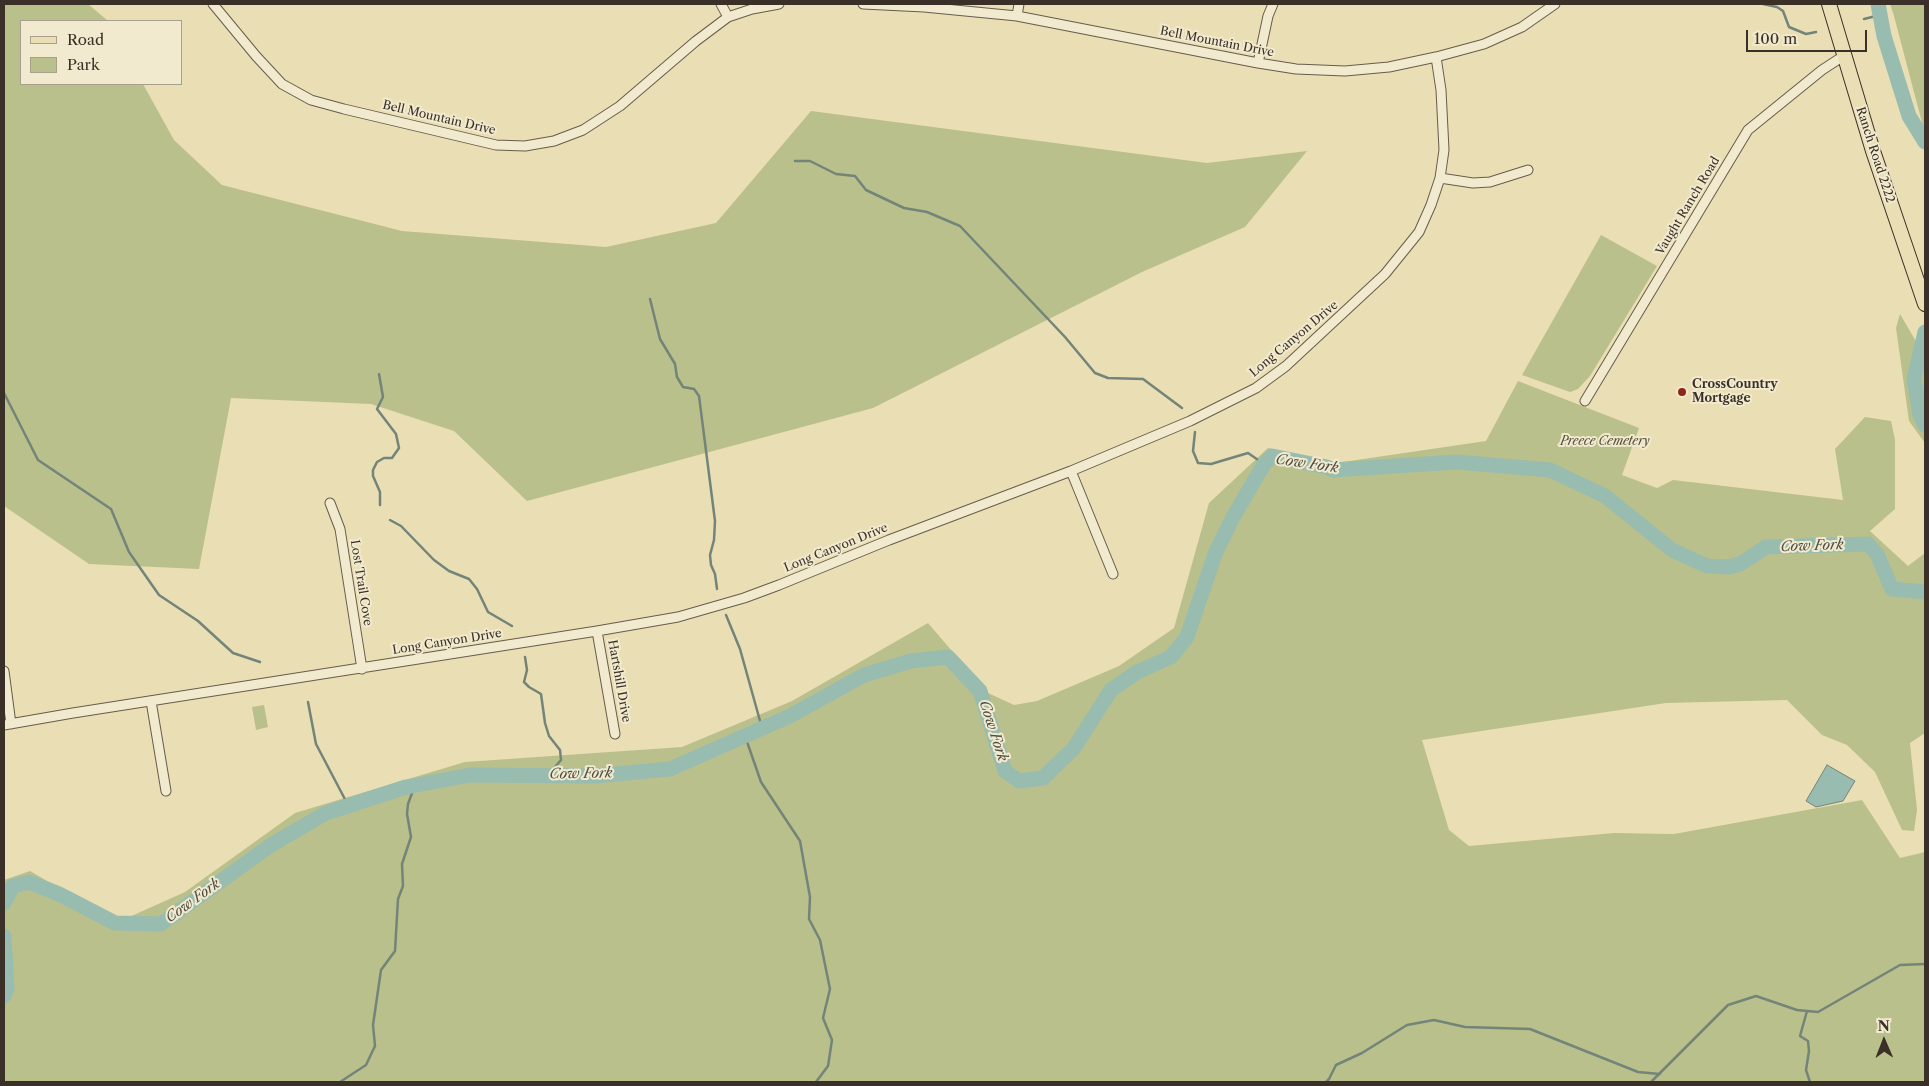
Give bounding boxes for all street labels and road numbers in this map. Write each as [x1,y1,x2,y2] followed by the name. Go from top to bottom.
[1159,24,1275,60] street label: Bell Mountain Drive
[381,98,497,138] street label: Bell Mountain Drive
[1853,105,1897,205] street label: Ranch Road 2222
[1653,154,1723,258] street label: Vaught Ranch Road
[1247,298,1341,380] street label: Long Canyon Drive
[782,521,890,575] street label: Long Canyon Drive
[347,539,375,627] street label: Lost Trail Cove
[391,626,503,658] street label: Long Canyon Drive
[605,639,633,723] street label: Hartshill Drive

